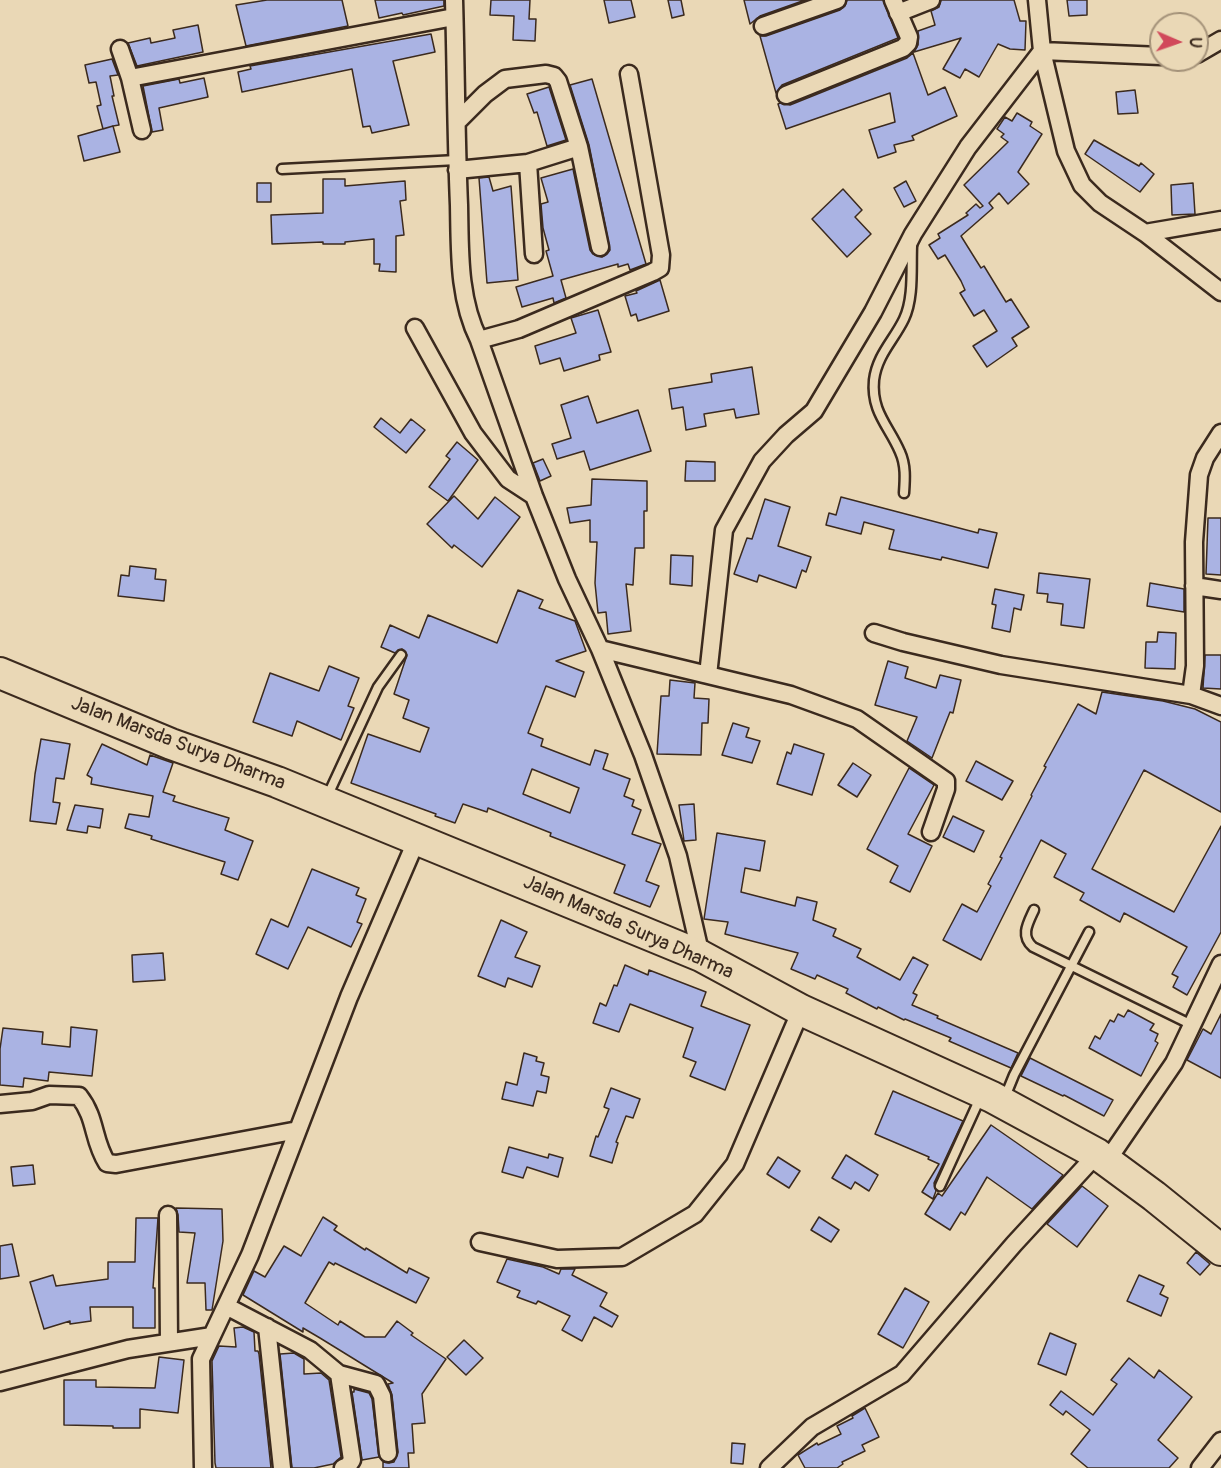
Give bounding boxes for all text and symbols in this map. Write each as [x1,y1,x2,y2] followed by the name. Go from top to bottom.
[1149,12,1209,72] north arrow
[1185,37,1205,48] text: U
[67,692,289,796] street label: Jalan Marsda Surya Dharma
[519,871,737,985] street label: Jalan Marsda Surya Dharma

